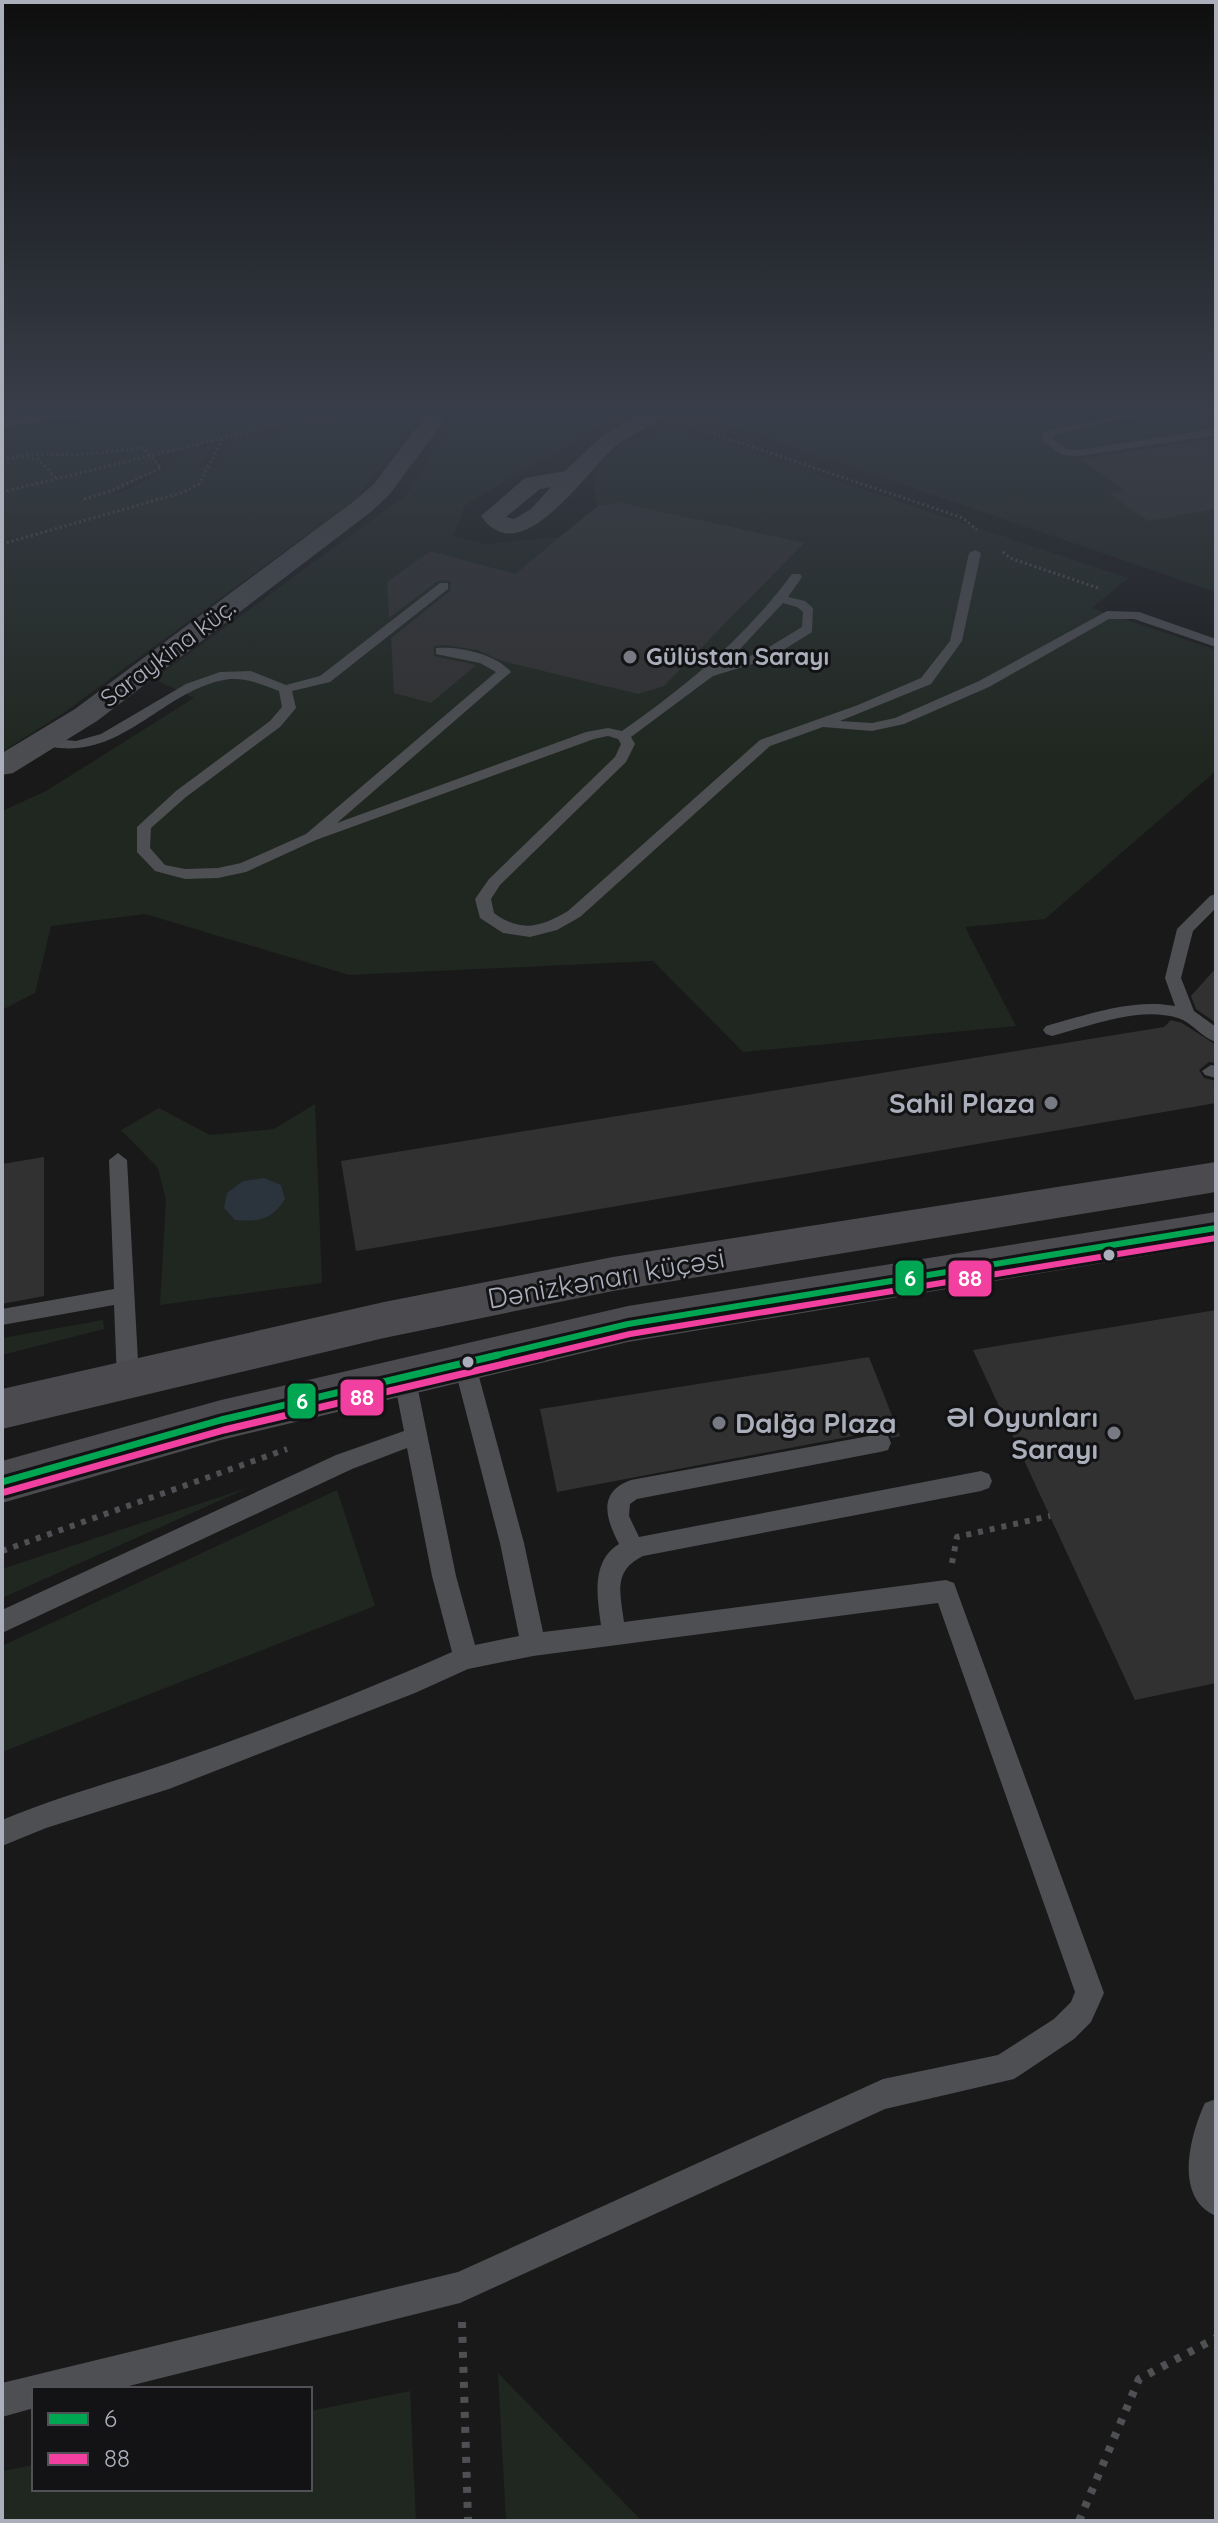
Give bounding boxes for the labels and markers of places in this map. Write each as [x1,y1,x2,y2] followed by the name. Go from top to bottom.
[646,641,829,671] place label: Gülüstan Sarayı
[621,648,639,666] marker: Gülüstan Sarayı
[889,1085,1035,1120] place label: Sahil Plaza
[1042,1094,1060,1112] marker: Sahil Plaza
[1101,1247,1117,1263] unlabelled marker
[460,1354,476,1370] unlabelled marker
[946,1399,1098,1466] place label: Əl Oyunları Sarayı
[735,1405,897,1440] place label: Dalğa Plaza
[710,1414,728,1432] marker: Dalğa Plaza
[1105,1424,1123,1442] marker: Əl Oyunları Sarayı

